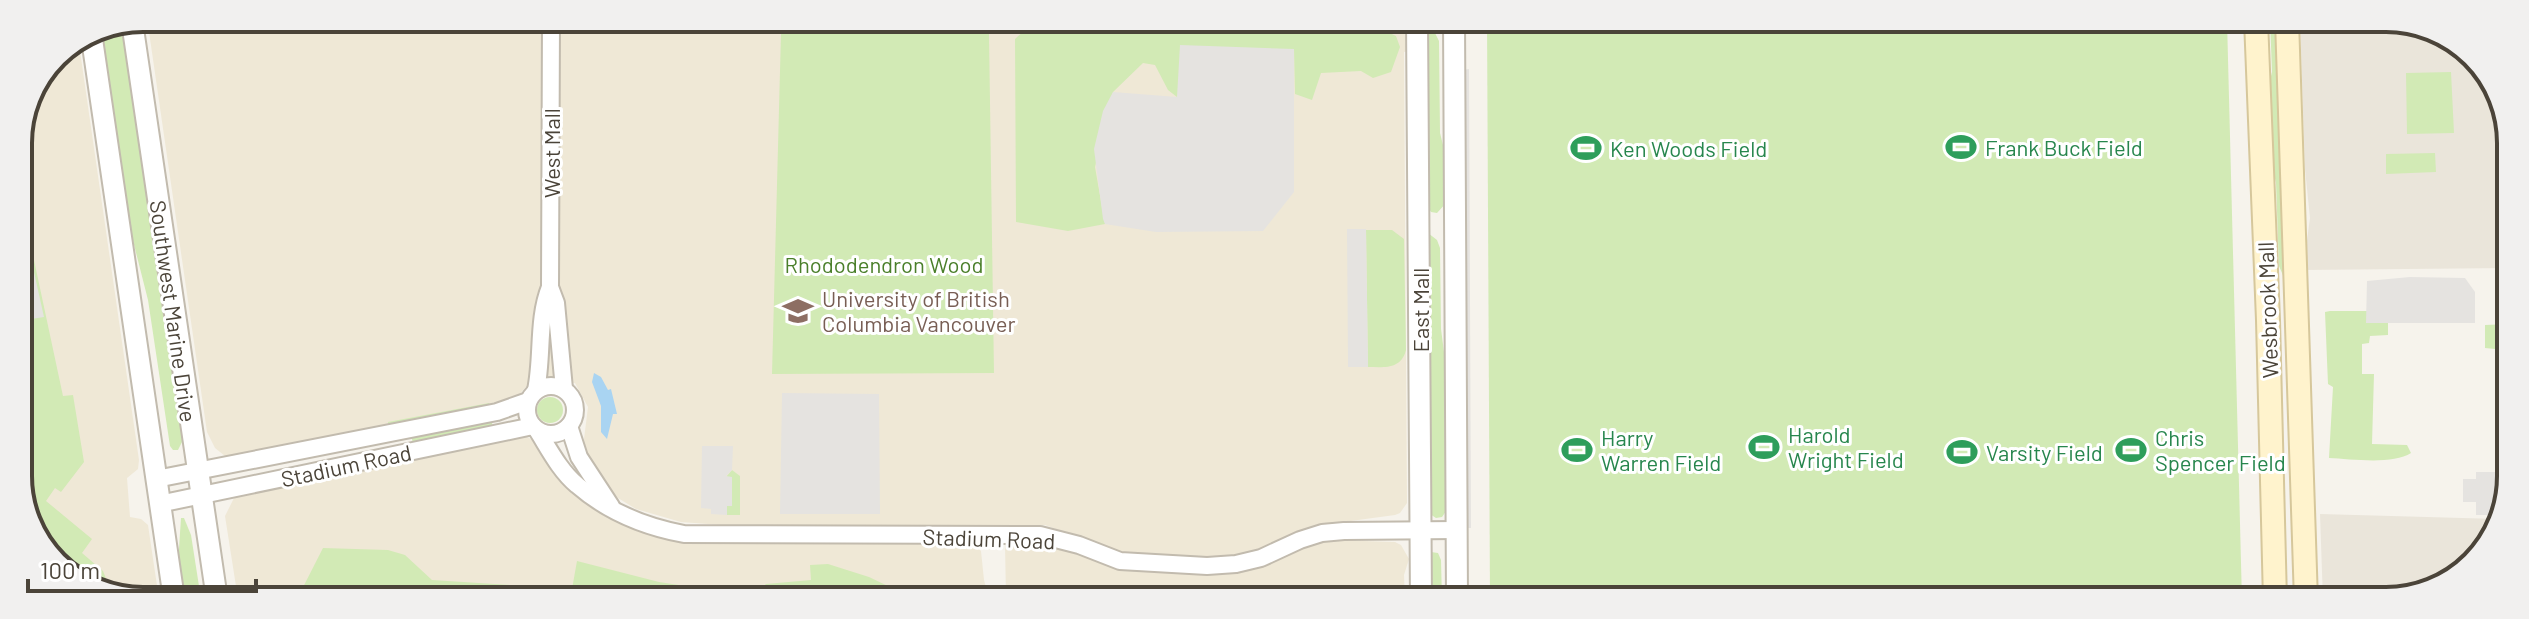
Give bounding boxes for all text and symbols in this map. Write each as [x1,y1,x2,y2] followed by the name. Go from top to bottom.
[538,108,564,198] street label: West Mall
[1944,130,1978,164] sports icon: Frank Buck Field
[1569,131,1603,165] sports icon: Ken Woods Field
[1985,134,2143,160] place label: Frank Buck Field
[1610,135,1767,161] place label: Ken Woods Field
[146,198,202,424] street label: Southwest Marine Drive
[2252,241,2282,379] street label: Wesbrook Mall
[785,251,984,277] park label: Rhododendron Wood
[1407,268,1433,352] street label: East Mall
[822,285,1015,336] place label: University of British Columbia Vancouver
[781,294,815,328] school or university icon: University of British Columbia Vancouver
[1788,421,1904,472] place label: Harold Wright Field
[1601,424,1721,475] place label: Harry Warren Field
[2155,424,2286,475] place label: Chris Spencer Field
[1747,430,1781,464] sports icon: Harold Wright Field
[1560,433,1594,467] sports icon: Harry Warren Field
[2114,433,2148,467] sports icon: Chris Spencer Field
[1945,435,1979,469] sports icon: Varsity Field
[278,438,414,492] street label: Stadium Road
[1986,439,2103,465] place label: Varsity Field
[922,523,1056,553] street label: Stadium Road
[28,543,256,593] scale bar
[40,555,100,584] text: 100 m

